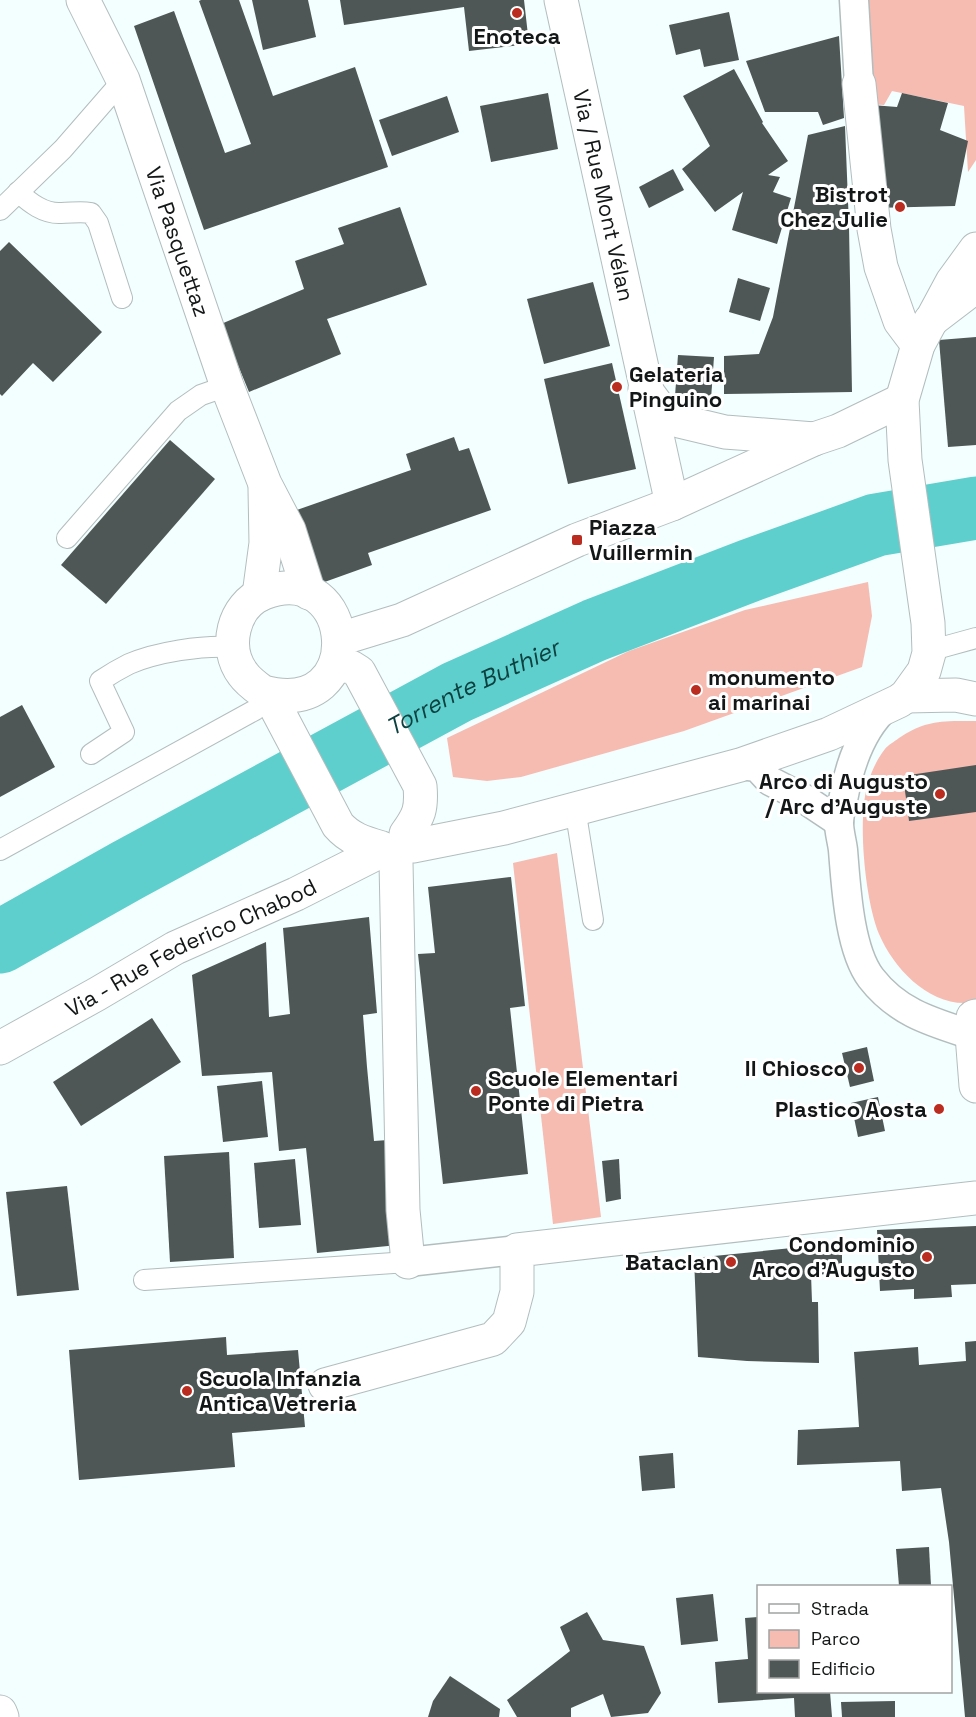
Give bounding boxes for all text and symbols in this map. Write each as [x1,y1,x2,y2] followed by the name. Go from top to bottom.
[510,6,524,20] marker: Enoteca
[474,22,561,50] place label: Enoteca
[567,87,641,304] street label: Via / Rue Mont Vélan
[139,163,216,320] street label: Via Pasquettaz
[780,180,888,233] place label: Bistrot Chez Julie
[893,200,907,214] marker: Bistrot Chez Julie
[629,360,724,413] place label: Gelateria Pinguino
[610,380,624,394] marker: Gelateria Pinguino
[589,513,693,566] place label: Piazza Vuillermin
[570,533,584,547] marker: Piazza Vuillermin
[380,631,567,743] water label: Torrente Buthier
[708,663,835,716] place label: monumento ai marinai
[689,683,703,697] marker: monumento ai marinai
[759,767,928,820] place label: Arco di Augusto / Arc d'Auguste
[933,787,947,801] marker: Arco di Augusto / Arc d'Auguste
[60,872,321,1023] street label: Via - Rue Federico Chabod
[745,1054,847,1082] place label: Il Chiosco
[852,1061,866,1075] marker: Il Chiosco
[488,1064,678,1117] place label: Scuole Elementari Ponte di Pietra
[469,1084,483,1098] marker: Scuole Elementari Ponte di Pietra
[775,1095,927,1123] place label: Plastico Aosta
[932,1102,946,1116] marker: Plastico Aosta
[752,1230,915,1283] place label: Condominio Arco d'Augusto
[625,1248,719,1276] place label: Bataclan
[920,1250,934,1264] marker: Condominio Arco d'Augusto
[724,1255,738,1269] marker: Bataclan
[199,1364,361,1417] place label: Scuola Infanzia Antica Vetreria
[180,1384,194,1398] marker: Scuola Infanzia Antica Vetreria
[757,1585,952,1693] legend
[811,1597,869,1620] text: Strada
[811,1627,860,1650] text: Parco
[811,1657,875,1680] text: Edificio

